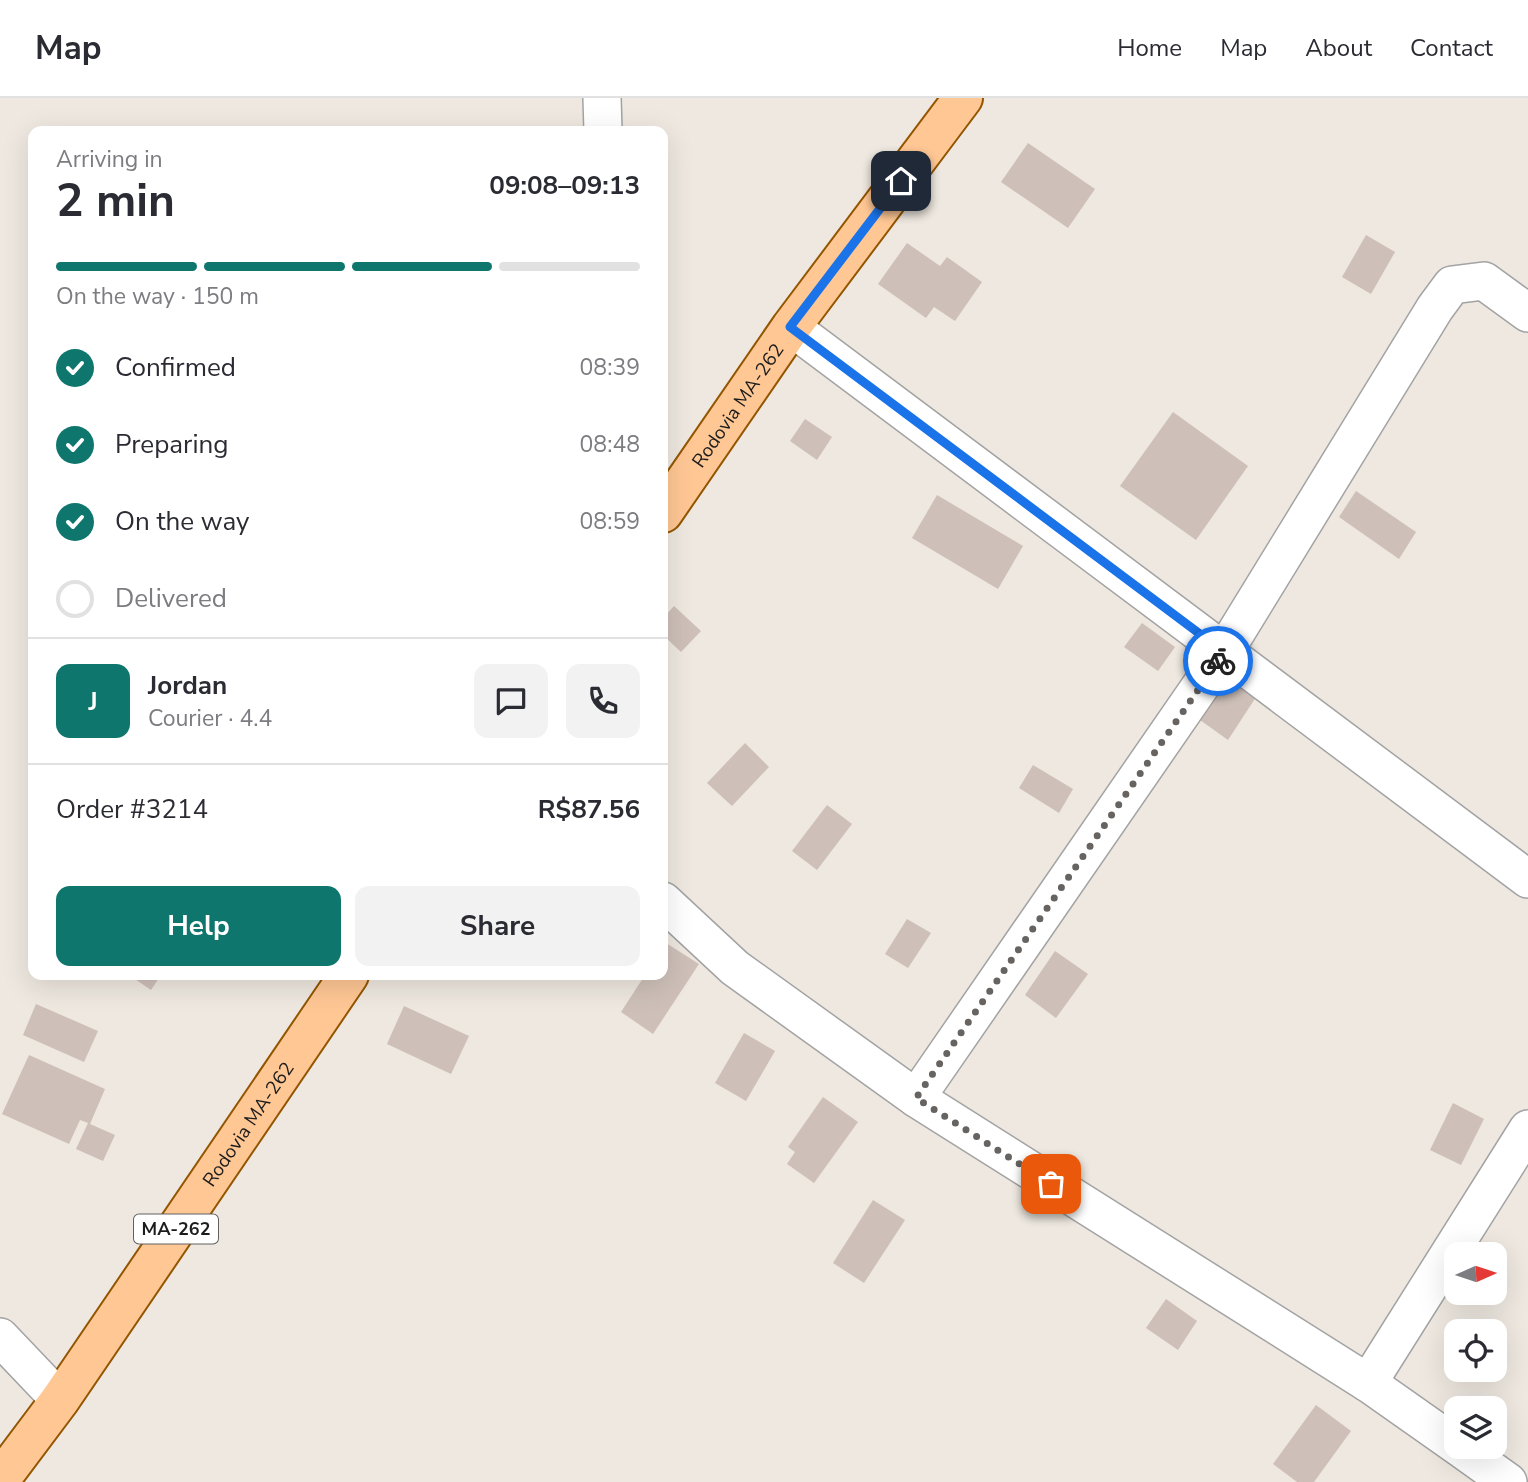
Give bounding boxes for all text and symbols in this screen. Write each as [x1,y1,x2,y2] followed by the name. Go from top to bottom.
[35,26,102,71] text: Map
[1117,32,1182,64] text: Home
[1220,32,1267,64] text: Map
[1305,32,1372,64] text: About
[1410,32,1493,64] text: Contact
[56,144,163,175] text: Arriving in
[871,151,931,211] pin
[882,162,920,200] icon: home
[489,168,640,203] text: 09:08–09:13
[56,169,175,232] text: 2 min
[56,281,259,312] text: On the way · 150 m
[686,338,790,473] street label: Rodovia MA-262
[56,349,94,387] icon: check
[115,350,236,385] text: Confirmed
[580,352,640,383] text: 08:39
[56,426,94,464] icon: check
[115,427,228,462] text: Preparing
[580,429,640,460] text: 08:48
[56,503,94,541] icon: check
[115,504,249,539] text: On the way
[580,506,640,537] text: 08:59
[115,581,227,616] text: Delivered
[1183,626,1253,696] courier
[1199,642,1237,680] icon: bike
[474,664,548,738] button: chat
[566,664,640,738] button: phone
[148,668,227,703] text: Jordan
[88,684,98,719] text: J
[148,703,272,734] text: Courier · 4.4
[56,792,208,827] text: Order #3214
[538,792,640,827] text: R$87.56
[56,886,341,966] button: Help
[355,886,640,966] button: Share
[197,1057,300,1192] street label: Rodovia MA-262
[1021,1154,1081,1214] pin
[1032,1165,1070,1203] icon: bag
[134,1214,218,1244] road number: MA-262
[1444,1242,1507,1306] north arrow
[1444,1242,1507,1459] map controls
[1444,1319,1507,1382] button: locate
[1444,1396,1507,1459] button: layers

